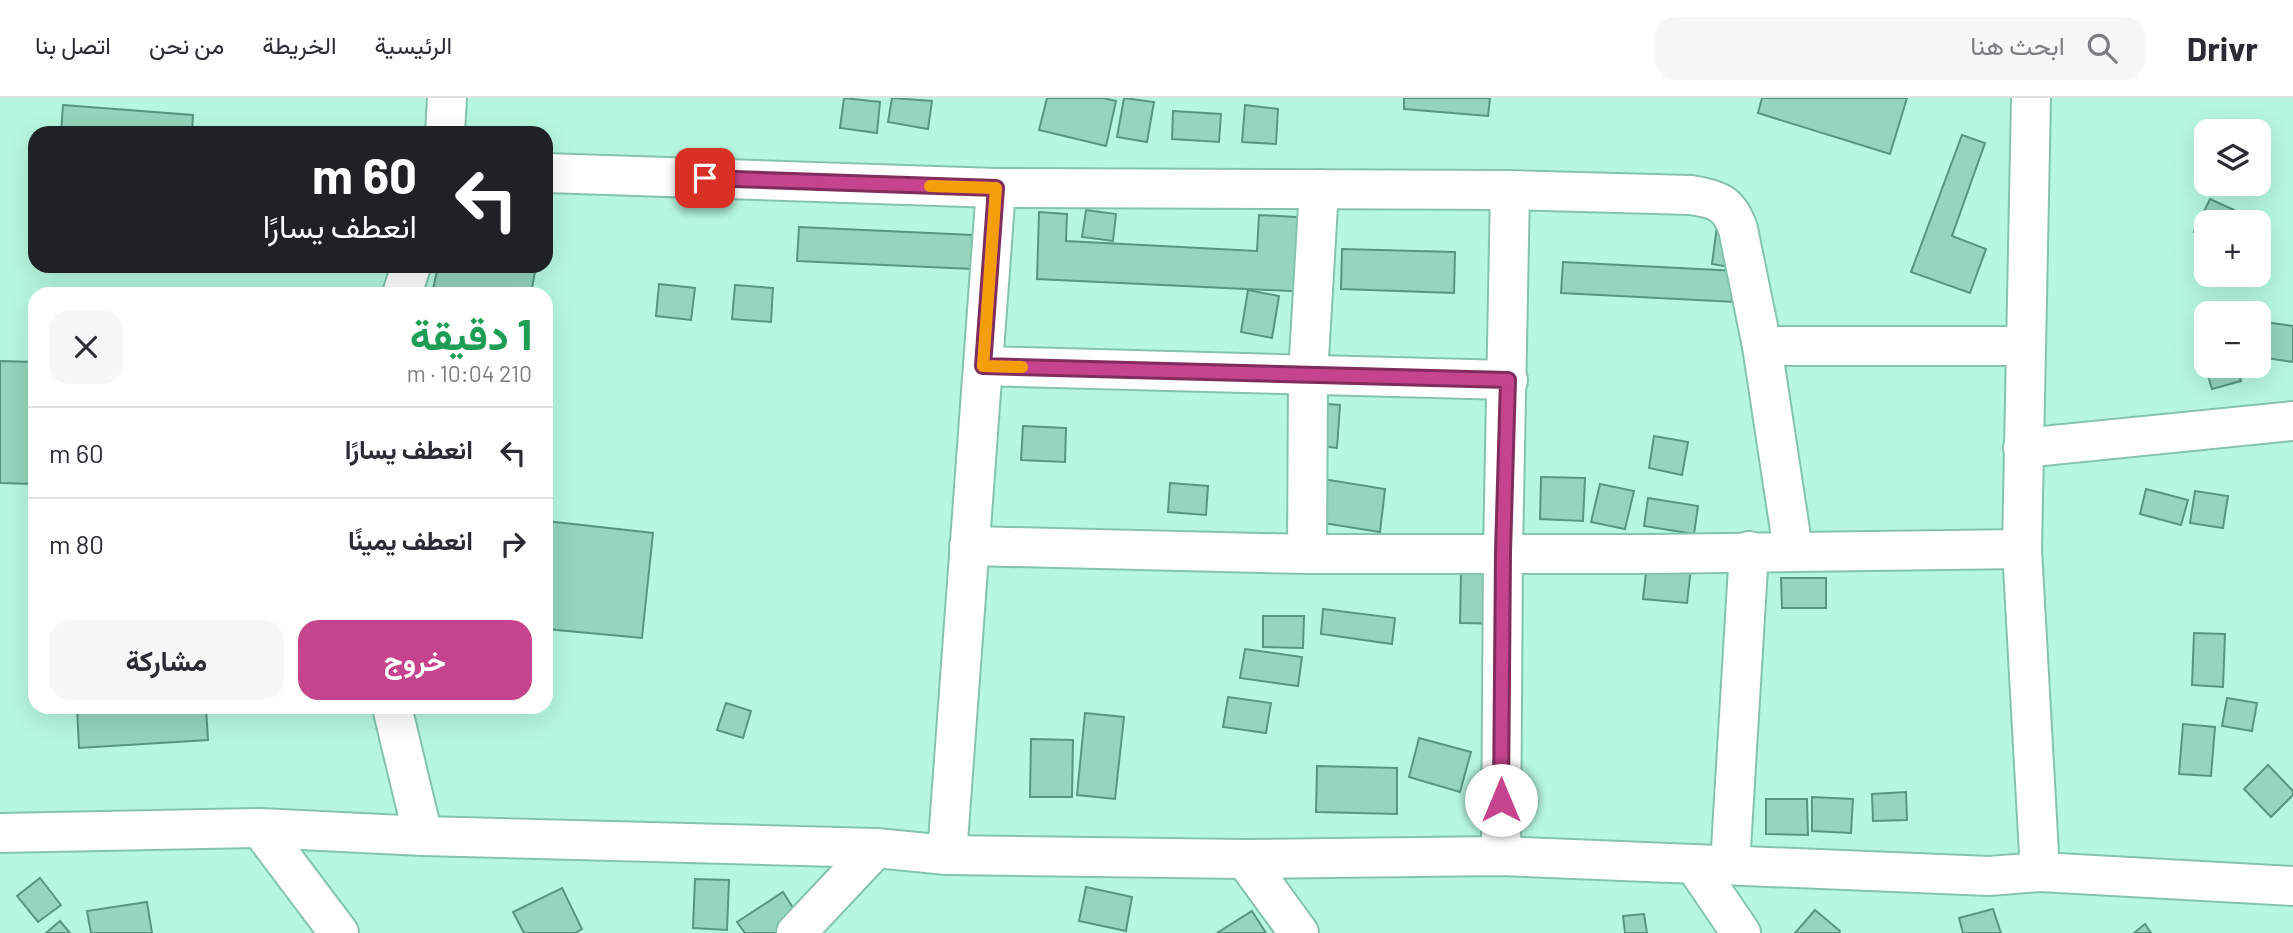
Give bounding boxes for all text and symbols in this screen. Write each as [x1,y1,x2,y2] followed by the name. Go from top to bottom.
[1655,17,2145,80] search box
[2187,28,2258,68] text: Drivr
[1970,29,2065,60] text: ابحث هنا
[2083,29,2121,67] icon: search
[35,30,111,59] text: اتصل بنا
[149,30,224,59] text: من نحن
[262,30,337,59] text: الخريطة
[375,30,452,59] text: الرئيسية
[2194,119,2271,378] map controls
[2194,119,2271,196] button: layers
[312,145,417,204] text: 60 m
[675,148,735,208] pin
[441,154,532,245] icon: left
[686,159,724,197] icon: arrive
[263,206,417,244] text: انعطف يسارًا
[2194,210,2271,287] button: +
[2194,301,2271,378] button: −
[410,308,532,358] text: 1 دقيقة
[49,310,123,384] button: close
[407,359,532,387] text: 210 m · 10:04
[345,433,473,464] text: انعطف يسارًا
[494,434,532,472] icon: left
[49,437,104,468] text: 60 m
[348,524,473,555] text: انعطف يمينًا
[494,525,532,563] icon: right
[49,528,104,559] text: 80 m
[49,620,284,700] button: مشاركة
[298,620,532,700] button: خروج
[1464,763,1538,837] position arrow

